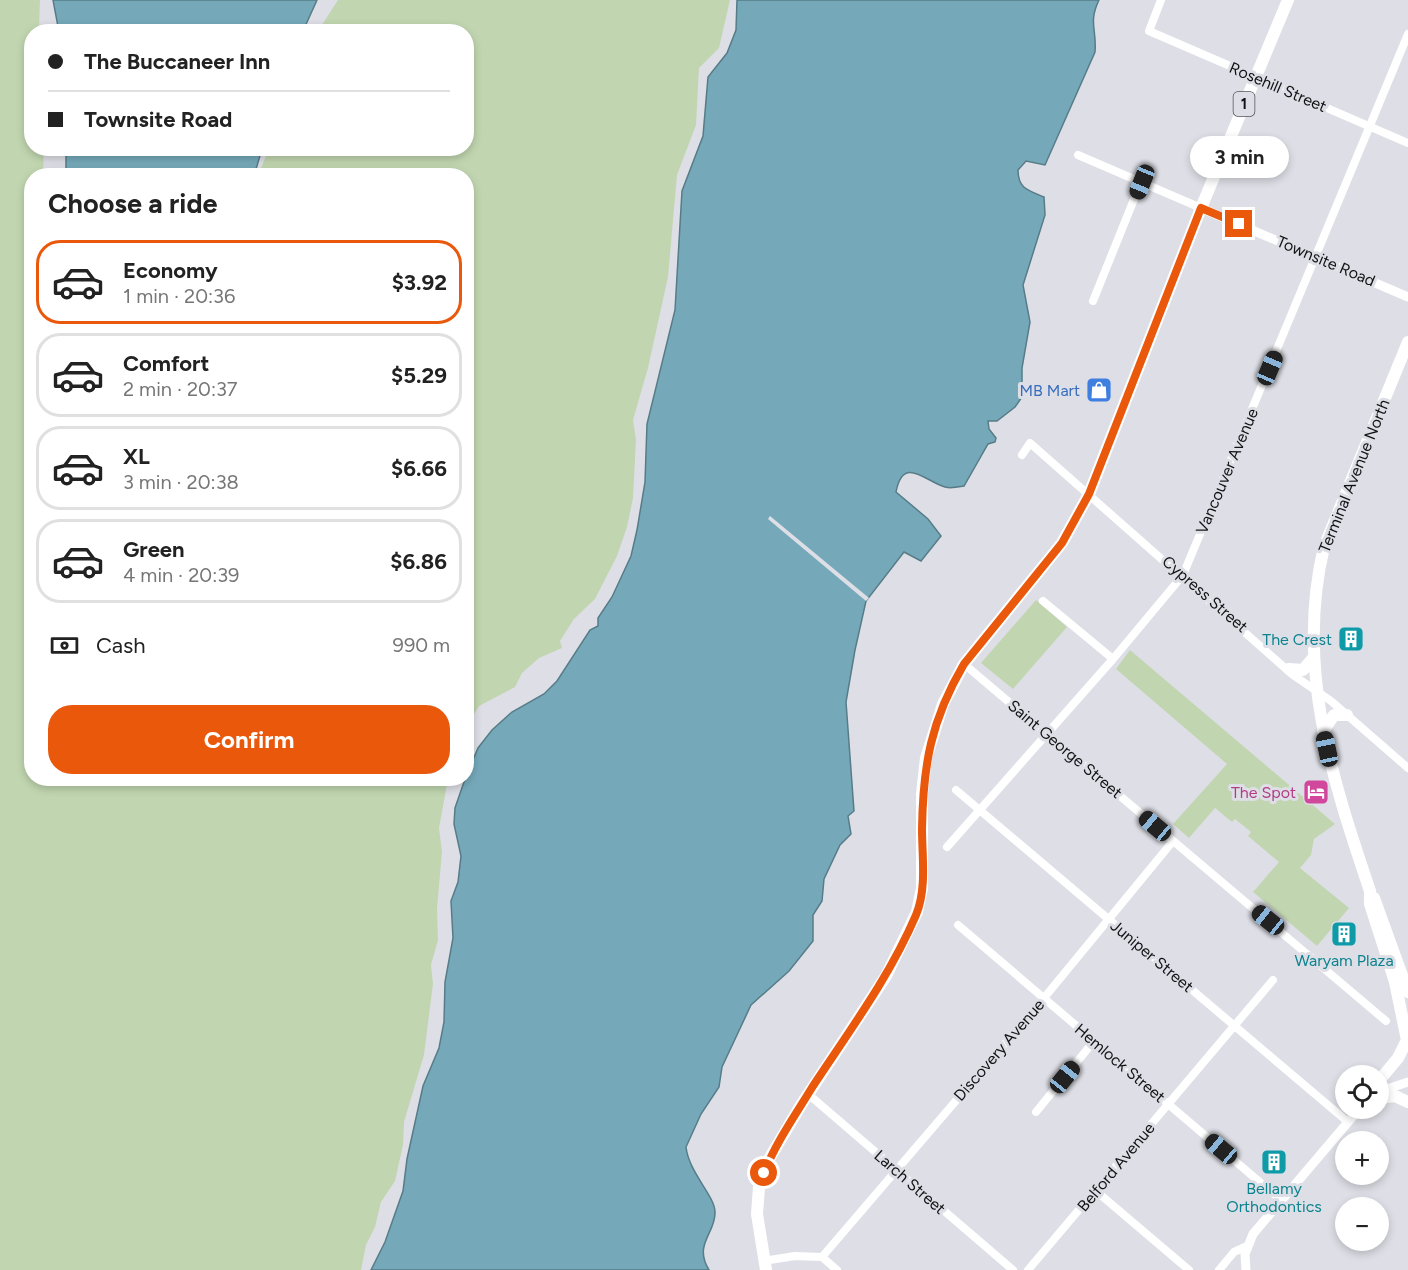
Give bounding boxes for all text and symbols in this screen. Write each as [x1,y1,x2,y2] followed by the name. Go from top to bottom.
[84,48,270,75] text: The Buccaneer Inn
[1226,58,1330,116] street label: Rosehill Street
[1234,92,1254,116] road number: 1
[84,106,232,133] text: Townsite Road
[1190,137,1288,179] callout: 3 min
[1215,145,1264,169] text: 3 min
[1127,162,1157,202] car
[48,187,217,220] text: Choose a ride
[1225,210,1252,237] route end
[1274,232,1378,290] street label: Townsite Road
[51,255,105,309] icon: car
[123,257,218,284] text: Economy
[392,269,447,296] text: $3.92
[123,284,235,308] text: 1 min · 20:36
[51,348,105,402] icon: car
[1255,348,1285,388] car
[123,350,209,377] text: Comfort
[391,362,447,389] text: $5.29
[1084,375,1114,405] shop icon: MB Mart
[123,377,238,401] text: 2 min · 20:37
[1020,381,1080,400] place label: MB Mart
[1314,396,1394,556] street label: Terminal Avenue North
[1192,405,1262,537] street label: Vancouver Avenue
[51,441,105,495] icon: car
[123,443,150,470] text: XL
[391,455,447,482] text: $6.66
[123,470,239,494] text: 3 min · 20:38
[51,534,105,588] icon: car
[123,536,185,563] text: Green
[390,548,447,575] text: $6.86
[1158,552,1252,636] street label: Cypress Street
[123,563,239,587] text: 4 min · 20:39
[1336,624,1366,654] building icon: The Crest
[48,629,81,662] icon: cash
[1262,630,1332,649] place label: The Crest
[96,632,146,659] text: Cash
[393,633,450,657] text: 990 m
[1004,696,1126,802] street label: Saint George Street
[48,705,450,774] button: Confirm
[1314,730,1340,768] car
[1301,777,1331,807] hotel icon: The Spot
[1231,783,1296,802] place label: The Spot
[1135,808,1175,844] car
[1248,902,1288,938] car
[1107,916,1197,996] street label: Juniper Street
[1329,919,1359,949] building icon: Waryam Plaza
[1294,951,1394,970] place label: Waryam Plaza
[950,995,1049,1105] street label: Discovery Avenue
[1071,1020,1169,1106] street label: Hemlock Street
[1047,1057,1083,1097] car
[1335,1065,1389,1251] map controls
[1335,1065,1389,1119] button: locate
[1073,1119,1159,1215] street label: Belford Avenue
[1201,1131,1241,1167] car
[1335,1131,1389,1185] button: +
[870,1146,950,1218] street label: Larch Street
[1259,1147,1289,1177] building icon: Bellamy Orthodontics
[750,1159,777,1186] route start
[1226,1179,1322,1216] place label: Bellamy Orthodontics
[1335,1197,1389,1251] button: −

